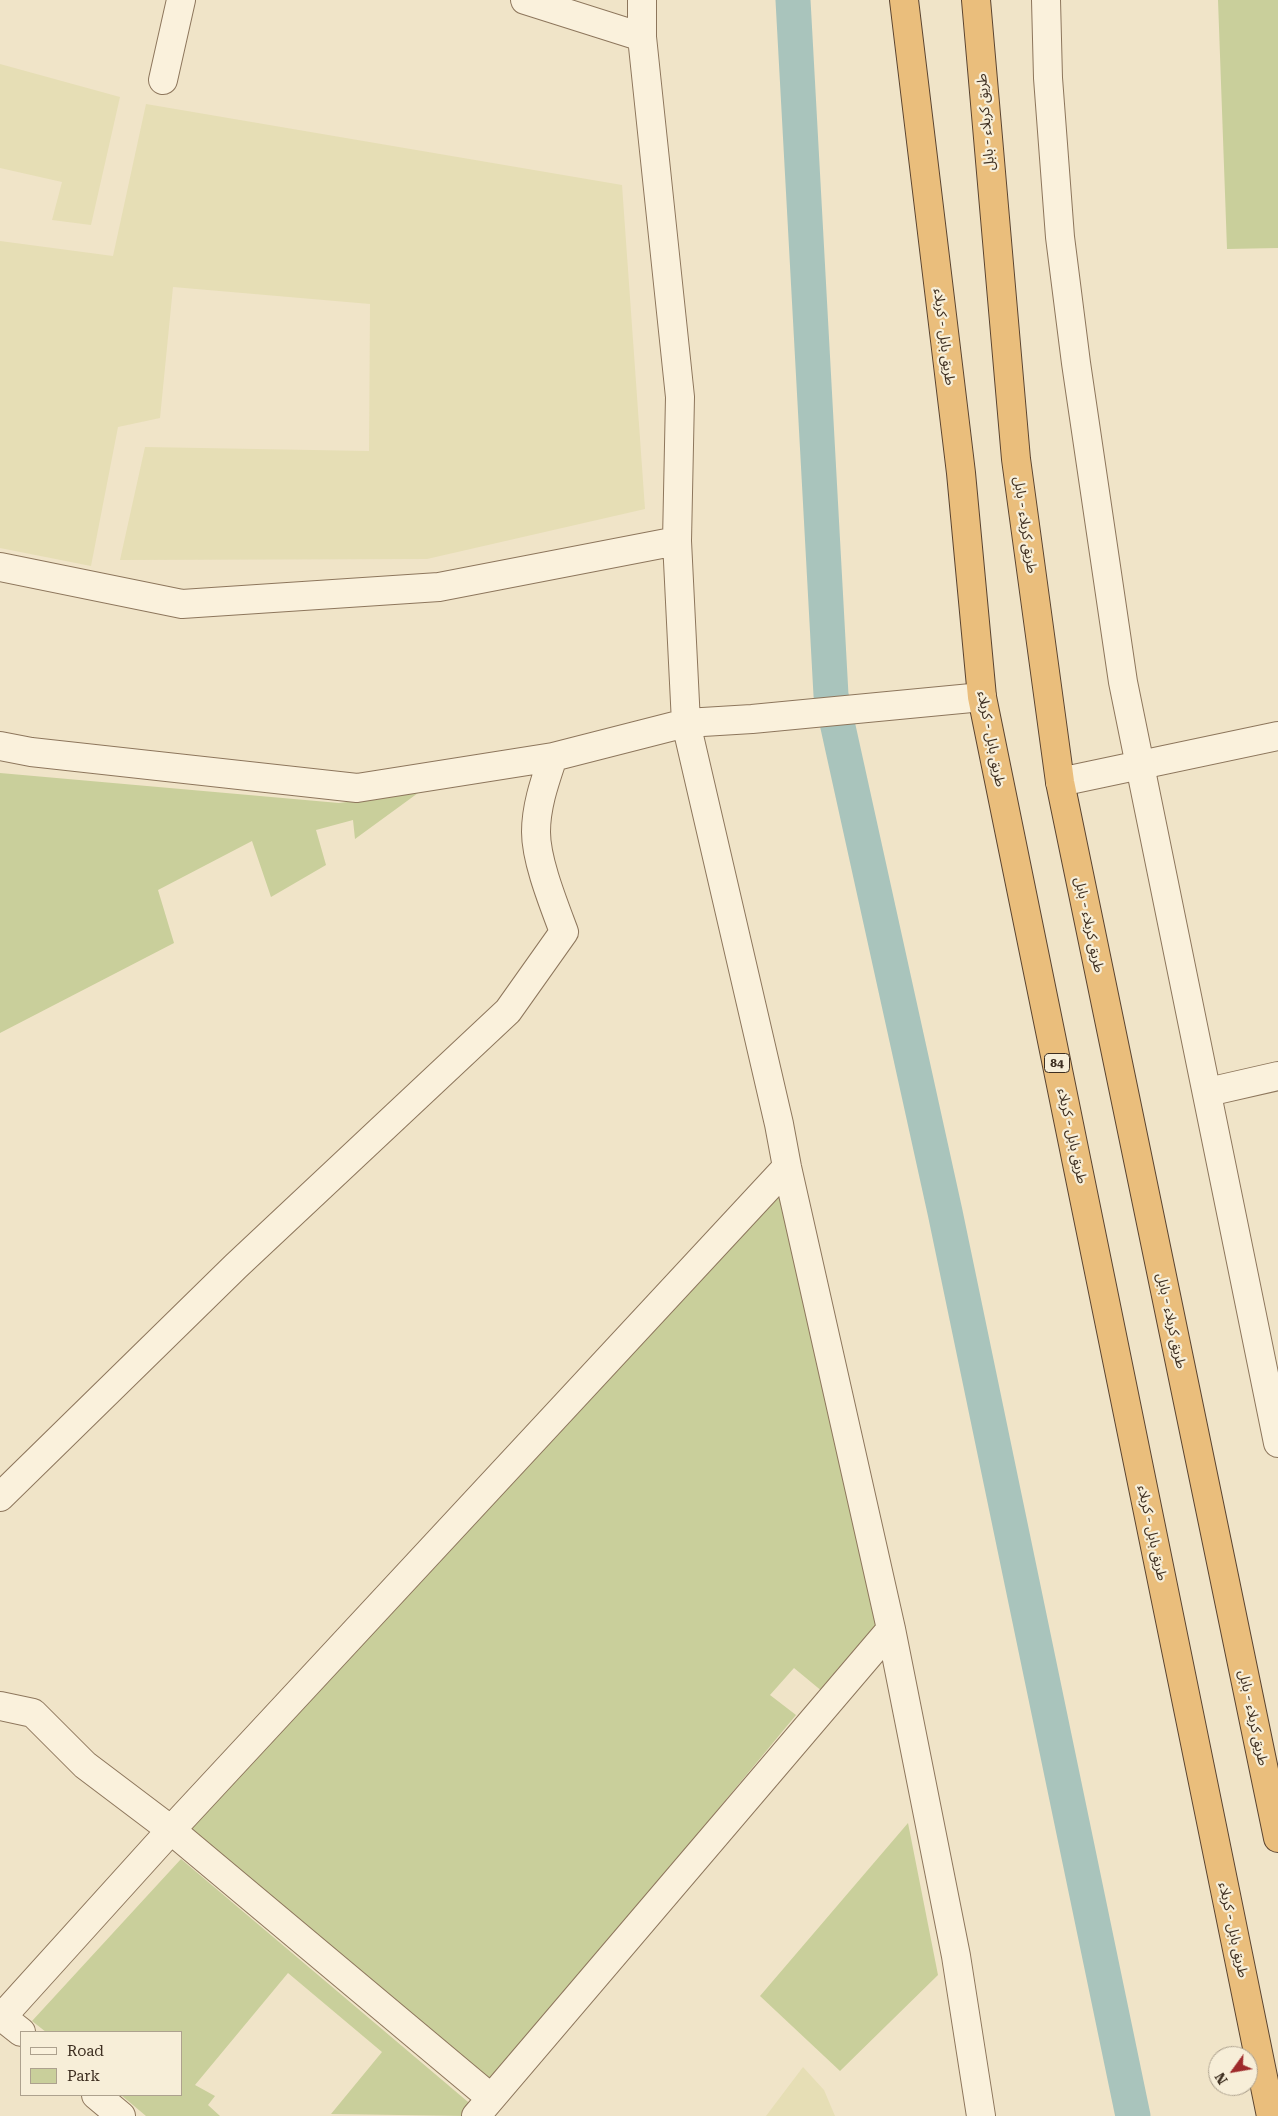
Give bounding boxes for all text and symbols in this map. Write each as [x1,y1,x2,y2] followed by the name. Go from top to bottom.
[973,73,999,171] street label: طريق كربلاء - بابل
[930,288,958,386] street label: طريق بابل - كربلاء
[1010,476,1040,574] street label: طريق كربلاء - بابل
[973,690,1009,788] street label: طريق بابل - كربلاء
[1071,876,1107,974] street label: طريق كربلاء - بابل
[1044,1054,1070,1072] road number: 84
[1054,1087,1090,1185] street label: طريق بابل - كربلاء
[1153,1272,1189,1370] street label: طريق كربلاء - بابل
[1134,1484,1170,1582] street label: طريق بابل - كربلاء
[1235,1669,1271,1767] street label: طريق كربلاء - بابل
[1215,1881,1251,1979] street label: طريق بابل - كربلاء
[20,2031,182,2096] legend
[67,2042,104,2060] text: Road
[1208,2046,1258,2096] north arrow
[67,2067,100,2085] text: Park
[1211,2070,1231,2087] text: N

